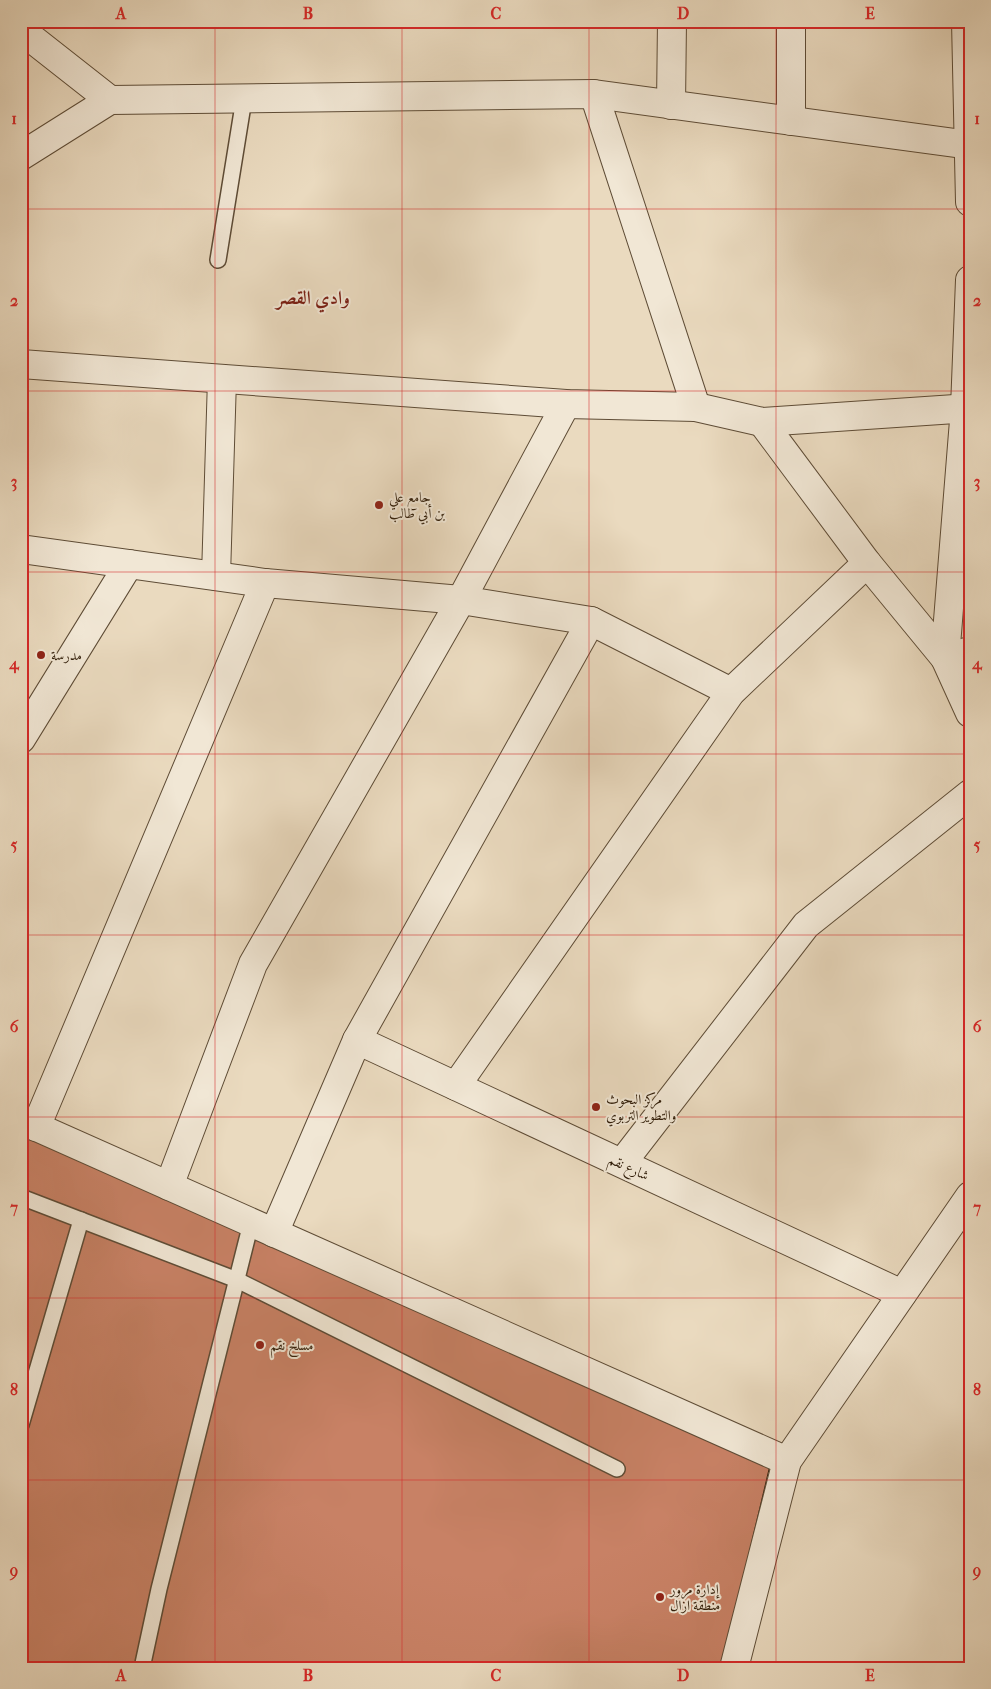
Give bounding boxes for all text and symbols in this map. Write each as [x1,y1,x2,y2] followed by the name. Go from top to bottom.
[115,4,127,23] text: A
[303,4,313,23] text: B
[491,4,502,23] text: C
[677,4,689,23] text: D
[865,4,875,23] text: E
[11,109,17,128] text: 1
[974,109,980,128] text: 1
[274,287,350,313] district label: وادي القصر
[10,291,18,310] text: 2
[973,291,981,310] text: 2
[11,472,17,492] text: 3
[974,472,980,492] text: 3
[389,489,445,525] place label: جامع علي بن أبي طالب
[373,499,385,511] marker: جامع علي بن أبي طالب
[51,647,82,664] place label: مدرسة
[35,649,47,661] marker: مدرسة
[8,654,20,674] text: 4
[971,654,983,674] text: 4
[11,835,18,854] text: 5
[974,835,981,854] text: 5
[10,1017,19,1036] text: 6
[973,1017,982,1036] text: 6
[606,1091,676,1127] place label: مركز البحوث والتطوير التربوي
[590,1101,602,1113] marker: مركز البحوث والتطوير التربوي
[604,1151,652,1189] street label: شارع نقم
[9,1198,18,1217] text: 7
[972,1198,981,1217] text: 7
[270,1337,313,1359] place label: مسلخ نقم
[254,1339,266,1351] marker: مسلخ نقم
[10,1380,18,1399] text: 8
[973,1380,981,1399] text: 8
[9,1561,18,1581] text: 9
[972,1561,981,1581] text: 9
[668,1581,720,1614] place label: إدارة مرور منطقة ازال
[654,1591,666,1603] marker: إدارة مرور منطقة ازال
[115,1666,127,1685] text: A
[303,1666,313,1685] text: B
[491,1666,502,1685] text: C
[677,1666,689,1685] text: D
[865,1666,875,1685] text: E

